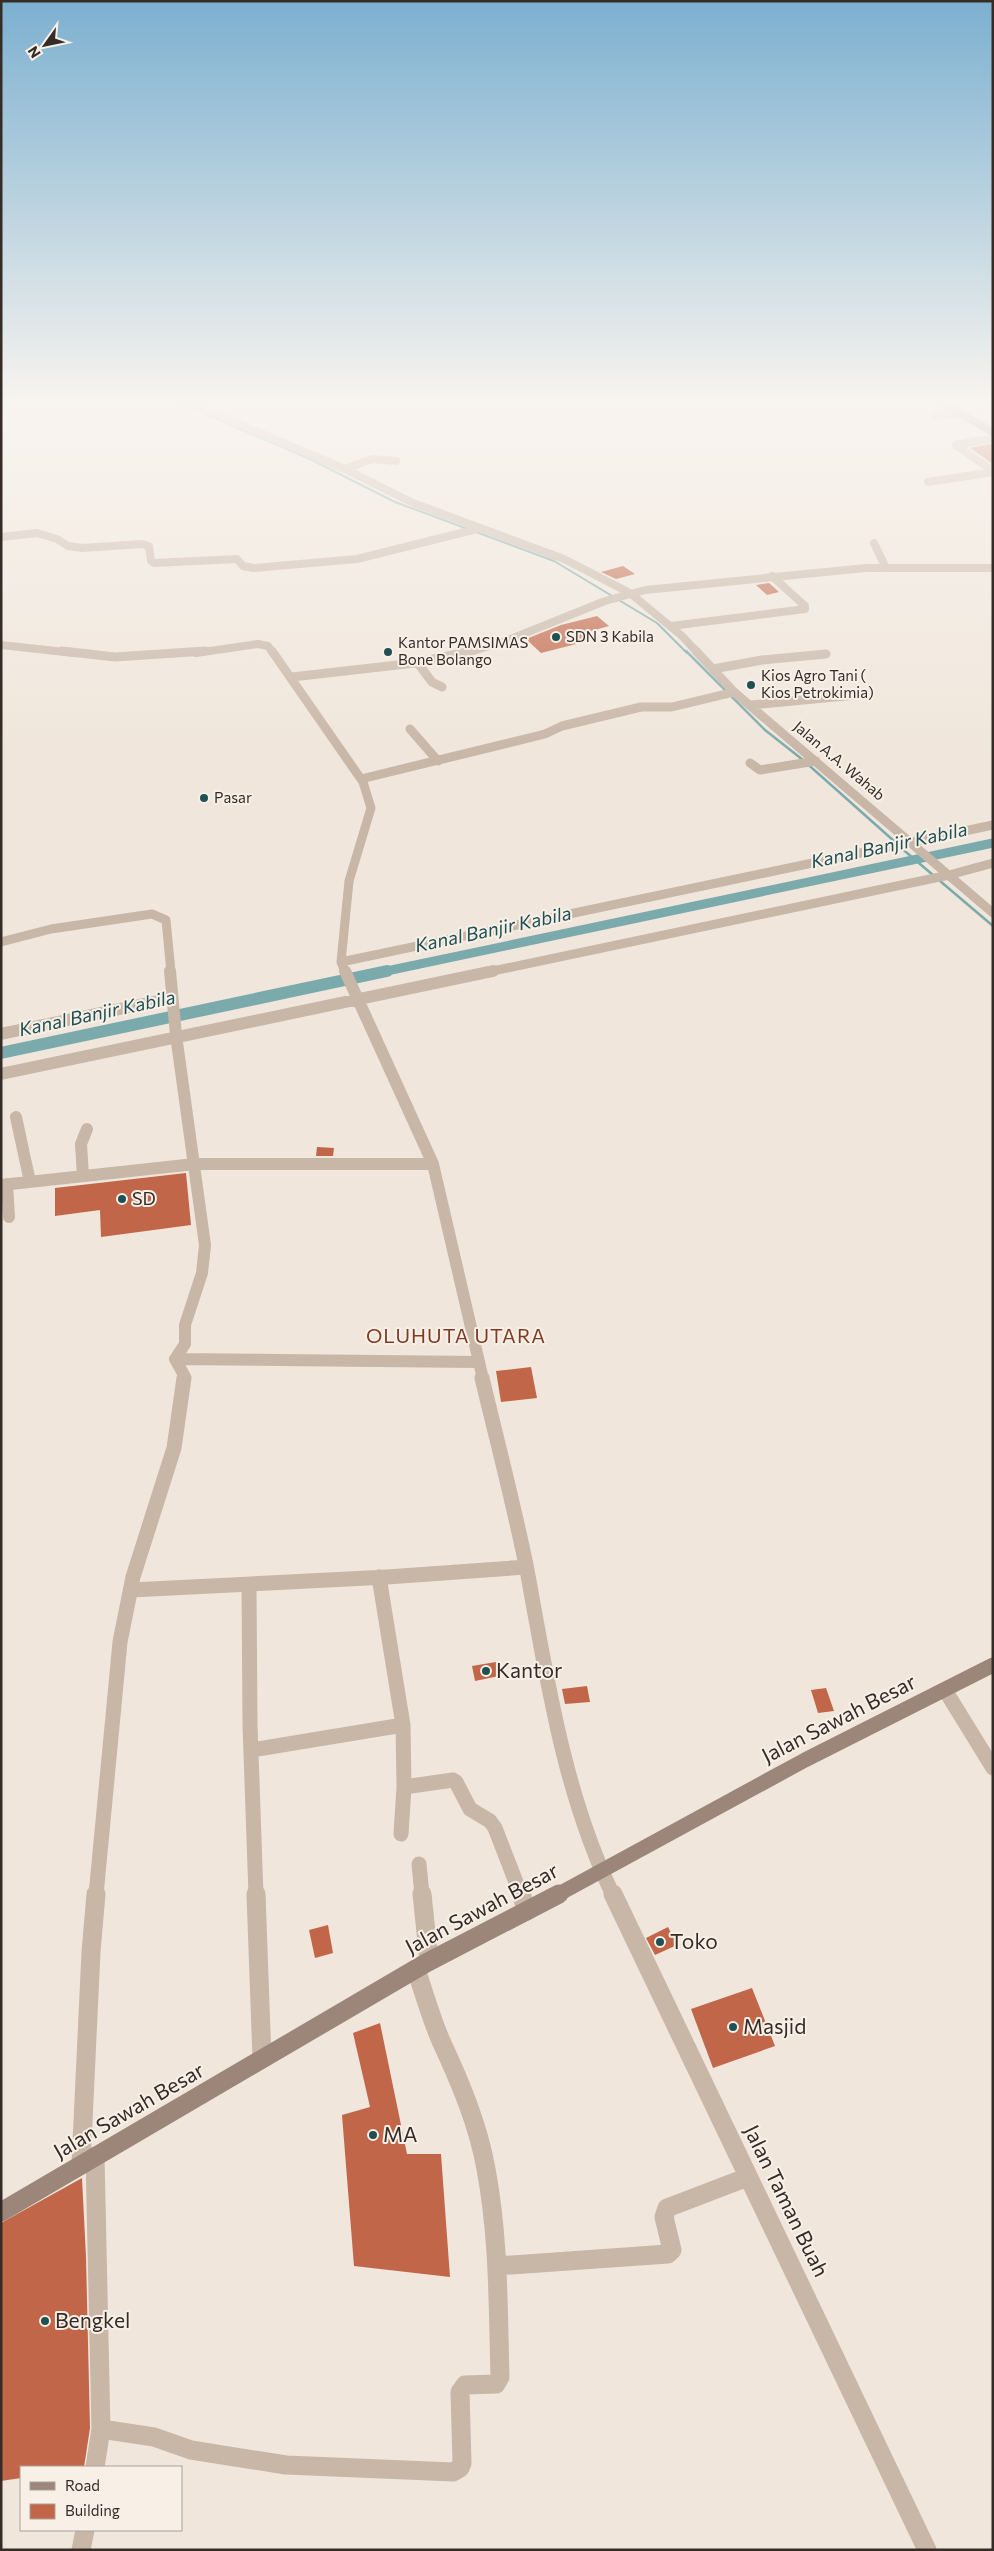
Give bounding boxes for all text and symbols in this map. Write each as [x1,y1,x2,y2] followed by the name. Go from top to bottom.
[20,20,70,70] north arrow
[24,43,44,61] text: N
[566,627,654,645] place label: SDN 3 Kabila
[550,631,562,643] marker: SDN 3 Kabila
[398,633,528,668] place label: Kantor PAMSIMAS Bone Bolango
[382,646,394,658] marker: Kantor PAMSIMAS Bone Bolango
[761,666,874,701] place label: Kios Agro Tani ( Kios Petrokimia)
[745,679,757,691] marker: Kios Agro Tani ( Kios Petrokimia)
[790,717,889,804] street label: Jalan A.A. Wahab
[214,788,252,806] place label: Pasar
[198,792,210,804] marker: Pasar
[808,817,969,872] water label: Kanal Banjir Kabila
[412,901,573,956] water label: Kanal Banjir Kabila
[16,985,177,1040] water label: Kanal Banjir Kabila
[132,1187,156,1209] place label: SD
[116,1193,128,1205] marker: SD
[366,1323,546,1347] district label: OLUHUTA UTARA
[496,1657,563,1682] place label: Kantor
[480,1665,492,1677] marker: Kantor
[757,1668,920,1767] street label: Jalan Sawah Besar
[400,1857,562,1959] street label: Jalan Sawah Besar
[670,1928,718,1953] place label: Toko
[654,1936,666,1948] marker: Toko
[743,2013,806,2038] place label: Masjid
[727,2021,739,2033] marker: Masjid
[49,2056,208,2163] street label: Jalan Sawah Besar
[740,2120,835,2280] street label: Jalan Taman Buah
[383,2121,418,2146] place label: MA
[367,2129,379,2141] marker: MA
[55,2307,130,2332] place label: Bengkel
[39,2315,51,2327] marker: Bengkel
[20,2466,182,2531] legend
[65,2476,100,2494] text: Road
[65,2501,120,2519] text: Building

